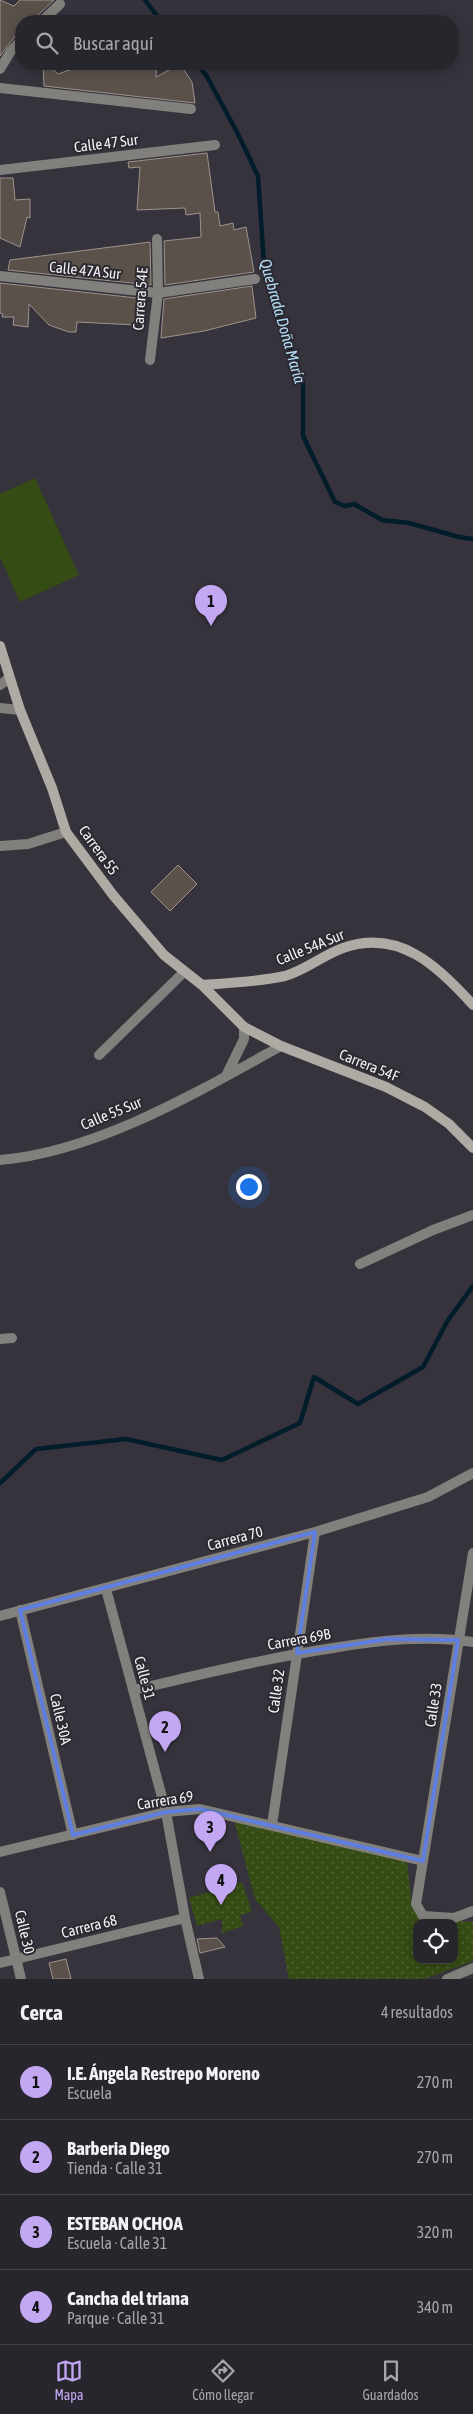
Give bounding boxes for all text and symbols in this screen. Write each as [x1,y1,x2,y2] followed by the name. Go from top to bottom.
[15,15,458,70] search box
[33,29,61,57] icon: search
[73,32,153,54] text: Buscar aquí
[73,131,140,155] street label: Calle 47 Sur
[257,257,310,386] water label: Quebrada Doña María
[48,258,122,282] street label: Calle 47A Sur
[129,266,151,331] street label: Carrera 54E
[195,585,227,626] pin: 1
[75,822,123,878] street label: Carrera 55
[273,925,347,968] street label: Calle 54A Sur
[337,1045,401,1085] street label: Carrera 54F
[78,1093,145,1133] street label: Calle 55 Sur
[236,1174,262,1200] your location
[205,1522,265,1554] street label: Carrera 70
[266,1625,332,1653] street label: Carrera 69B
[131,1654,159,1702] street label: Calle 31
[264,1668,288,1714] street label: Calle 32
[421,1682,445,1728] street label: Calle 33
[47,1692,75,1747] street label: Calle 30A
[149,1711,181,1752] pin: 2
[136,1787,194,1813] street label: Carrera 69
[194,1811,226,1852] pin: 3
[205,1864,237,1905] pin: 4
[12,1908,38,1956] street label: Calle 30
[59,1911,119,1941] street label: Carrera 68
[413,1919,458,1964] map controls
[413,1919,458,1964] button: locate
[20,2000,63,2024] text: Cerca
[381,2003,453,2021] text: 4 resultados
[67,2062,260,2084] text: I.E. Ángela Restrepo Moreno
[32,2073,40,2091] text: 1
[417,2073,453,2091] text: 270 m
[67,2084,112,2102] text: Escuela
[67,2137,170,2159] text: Barberia Diego
[32,2148,40,2166] text: 2
[417,2148,453,2166] text: 270 m
[67,2159,163,2177] text: Tienda · Calle 31
[67,2212,183,2234] text: ESTEBAN OCHOA
[32,2223,40,2241] text: 3
[417,2223,453,2241] text: 320 m
[67,2234,167,2252] text: Escuela · Calle 31
[67,2287,189,2309] text: Cancha del triana
[32,2298,40,2316] text: 4
[417,2298,453,2316] text: 340 m
[67,2309,165,2327] text: Parque · Calle 31
[54,2357,83,2403] tab: Mapa
[192,2357,254,2403] tab: Cómo llegar
[362,2357,419,2403] tab: Guardados

